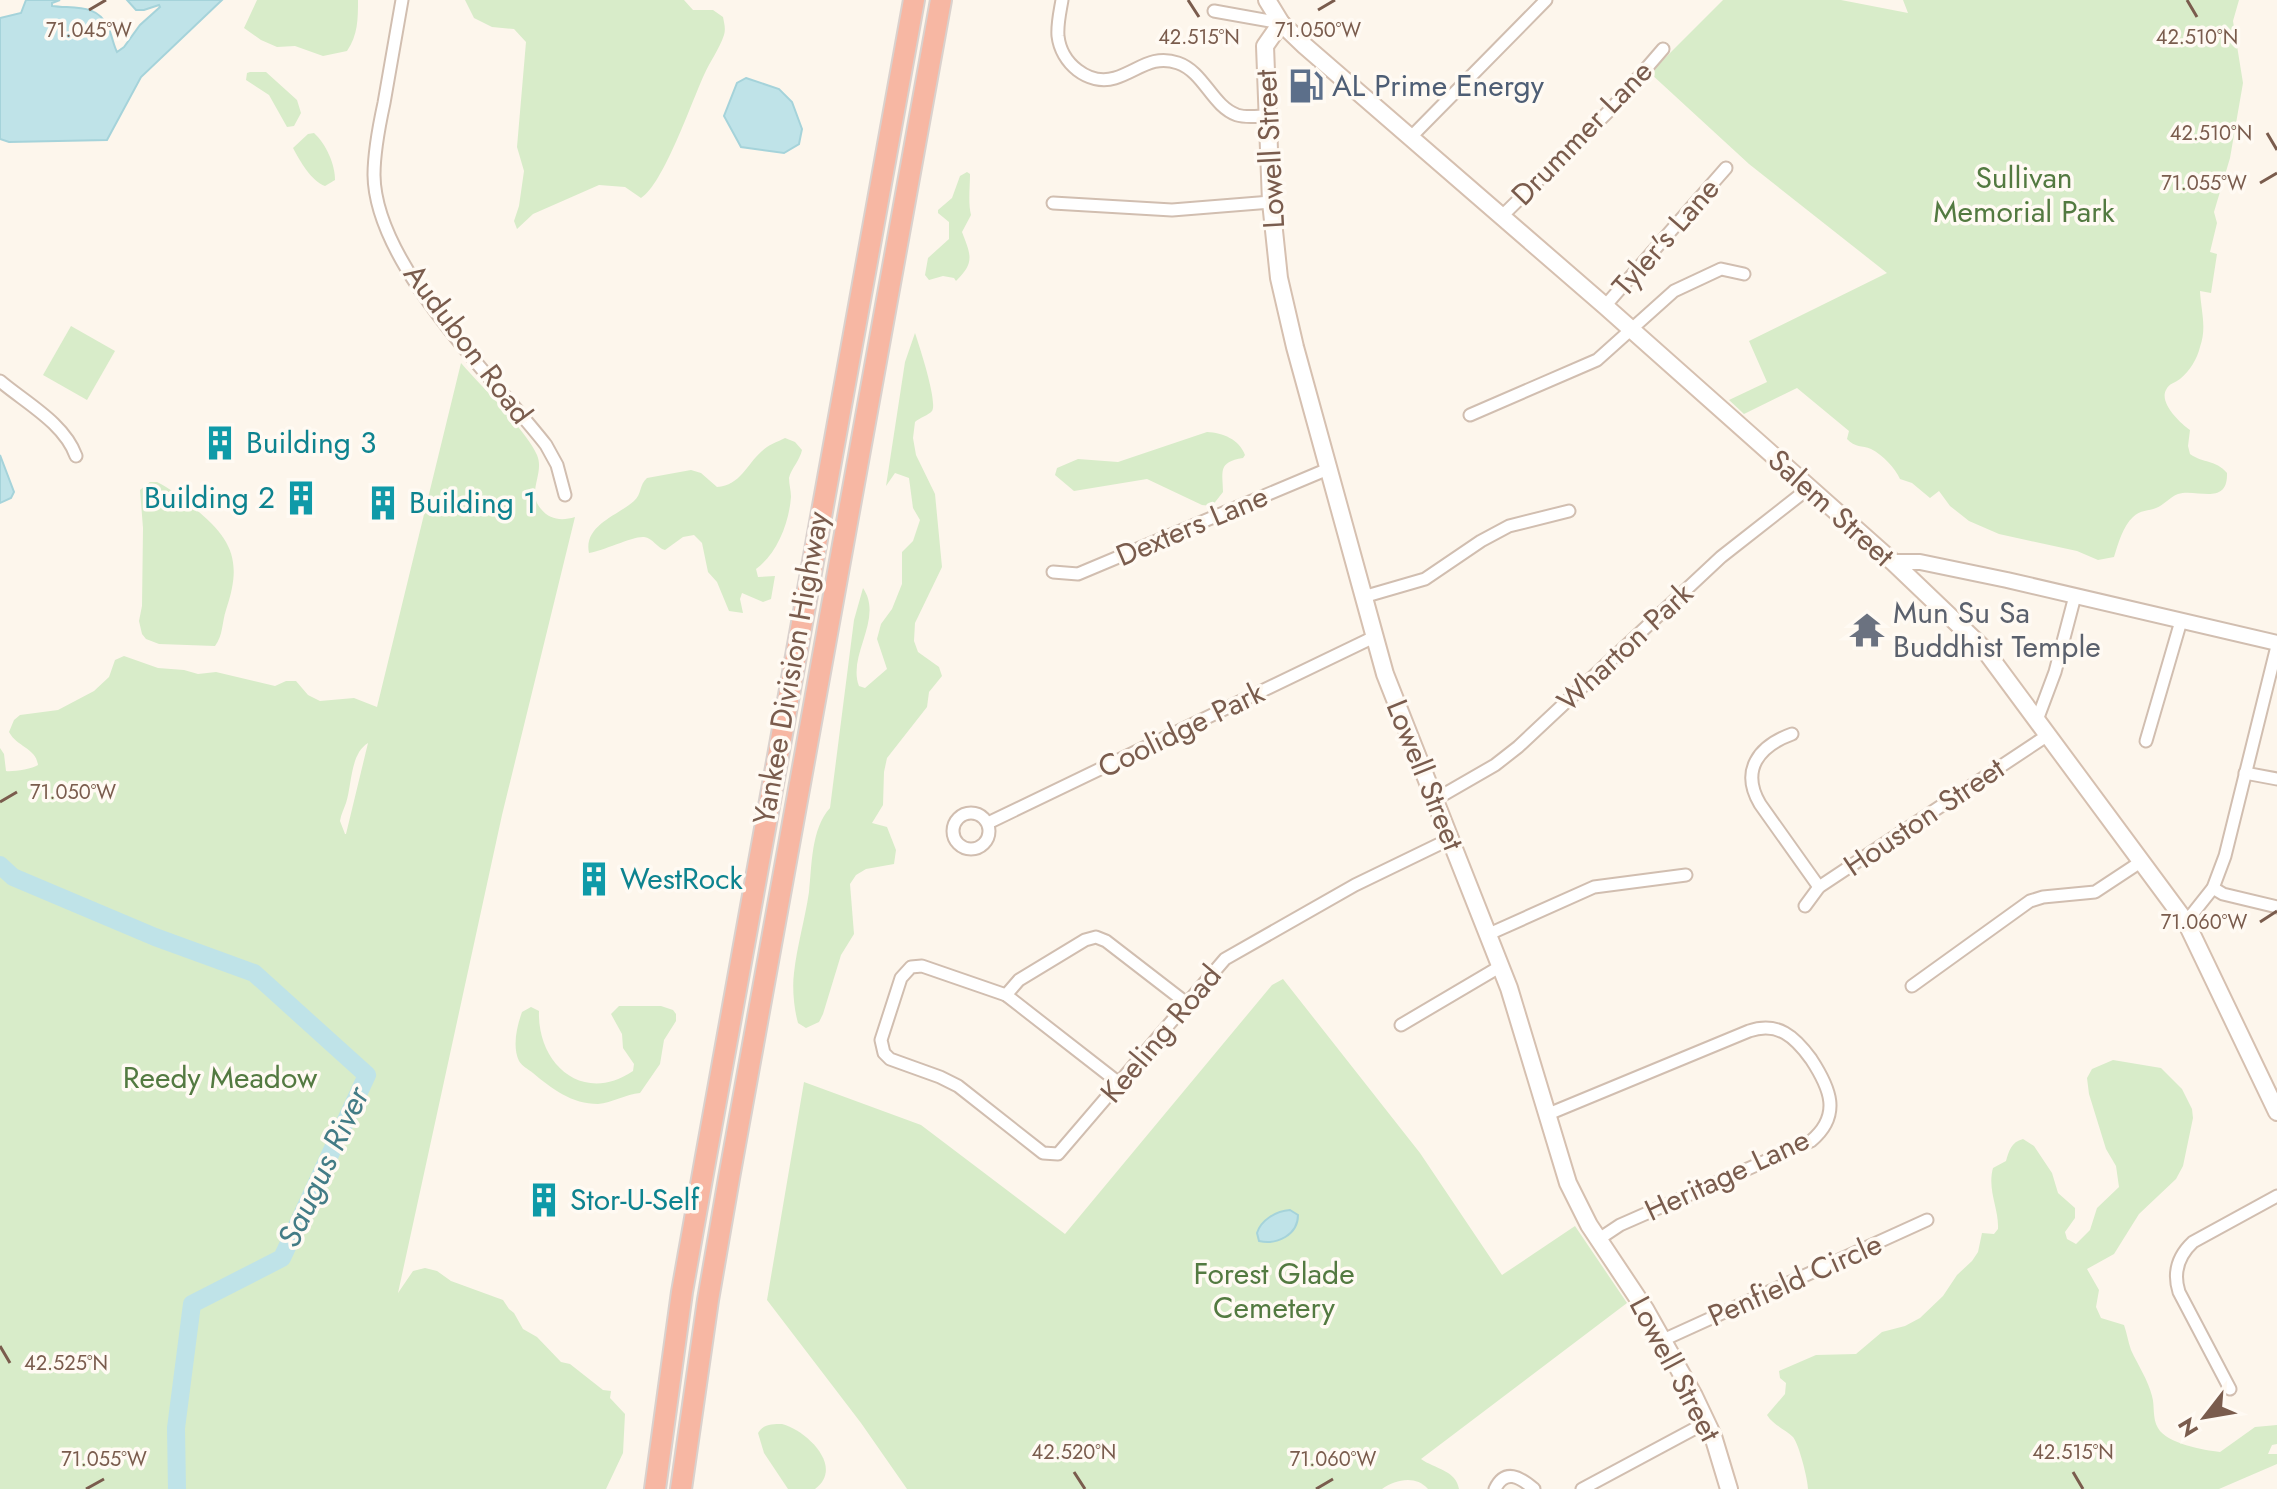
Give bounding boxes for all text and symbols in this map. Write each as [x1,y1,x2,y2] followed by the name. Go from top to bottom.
[46,16,132,45] text: 71.045°W
[1275,16,1361,45] text: 71.050°W
[1158,23,1240,52] text: 42.515°N
[2156,23,2238,52] text: 42.510°N
[1501,50,1662,215] street label: Drummer Lane
[1332,64,1545,107] place label: AL Prime Energy
[1287,67,1325,105] fuel station icon: AL Prime Energy
[1244,68,1295,230] street label: Lowell Street
[2170,119,2252,148] text: 42.510°N
[1933,156,2115,233] park label: Sullivan Memorial Park
[1602,168,1729,305] street label: Tyler's Lane
[2161,169,2247,198] text: 71.055°W
[394,255,543,433] street label: Audubon Road
[246,421,376,464] place label: Building 3
[201,424,239,462] building icon: Building 3
[1759,439,1905,577] street label: Salem Street
[1109,474,1274,577] street label: Dexters Lane
[144,476,275,519] place label: Building 2
[282,479,320,517] building icon: Building 2
[409,481,536,524] place label: Building 1
[364,484,402,522] building icon: Building 1
[742,507,839,828] street label: Yankee Division Highway
[1547,572,1703,721] street label: Wharton Park
[1893,591,2101,668] place label: Mun Su Sa Buddhist Temple
[1848,611,1886,649] temple icon: Mun Su Sa Buddhist Temple
[1090,670,1272,788] street label: Coolidge Park
[1376,693,1476,857] street label: Lowell Street
[1835,746,2013,886] street label: Houston Street
[30,778,116,807] text: 71.050°W
[620,857,744,900] place label: WestRock
[575,860,613,898] building icon: WestRock
[2161,908,2247,937] text: 71.060°W
[1090,955,1231,1112] street label: Keeling Road
[123,1056,318,1099] park label: Reedy Meadow
[266,1077,381,1255] water label: Saugus River
[1637,1118,1816,1232] street label: Heritage Lane
[570,1178,700,1221] place label: Stor-U-Self
[525,1181,563,1219] building icon: Stor-U-Self
[1701,1222,1889,1337] street label: Penfield Circle
[1193,1252,1355,1329] park label: Forest Glade Cemetery
[1619,1288,1732,1450] street label: Lowell Street
[24,1349,108,1378] text: 42.525°N
[2165,1377,2245,1457] north arrow
[2170,1412,2206,1443] text: N
[1032,1438,1116,1467] text: 42.520°N
[2032,1438,2114,1467] text: 42.515°N
[61,1445,147,1474] text: 71.055°W
[1290,1445,1376,1474] text: 71.060°W

